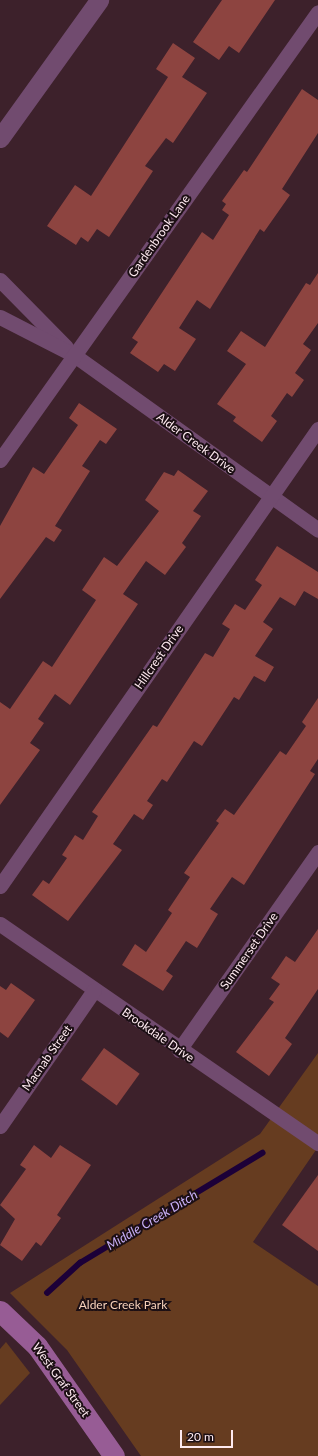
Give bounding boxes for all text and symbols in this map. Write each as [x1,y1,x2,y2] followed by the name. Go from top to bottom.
[125,192,193,280] street label: Gardenbrook Lane
[154,410,238,476] street label: Alder Creek Drive
[132,622,186,692] street label: Hillcrest Drive
[217,910,281,992] street label: Summerset Drive
[119,1005,197,1065] street label: Brookdale Drive
[19,1022,75,1094] street label: Macnab Street
[104,1187,200,1253] water label: Middle Creek Ditch
[79,1298,167,1312] park label: Alder Creek Park
[29,1340,93,1420] street label: West Graf Street
[182,1422,235,1448] scale bar
[187,1429,214,1444] text: 20 m

